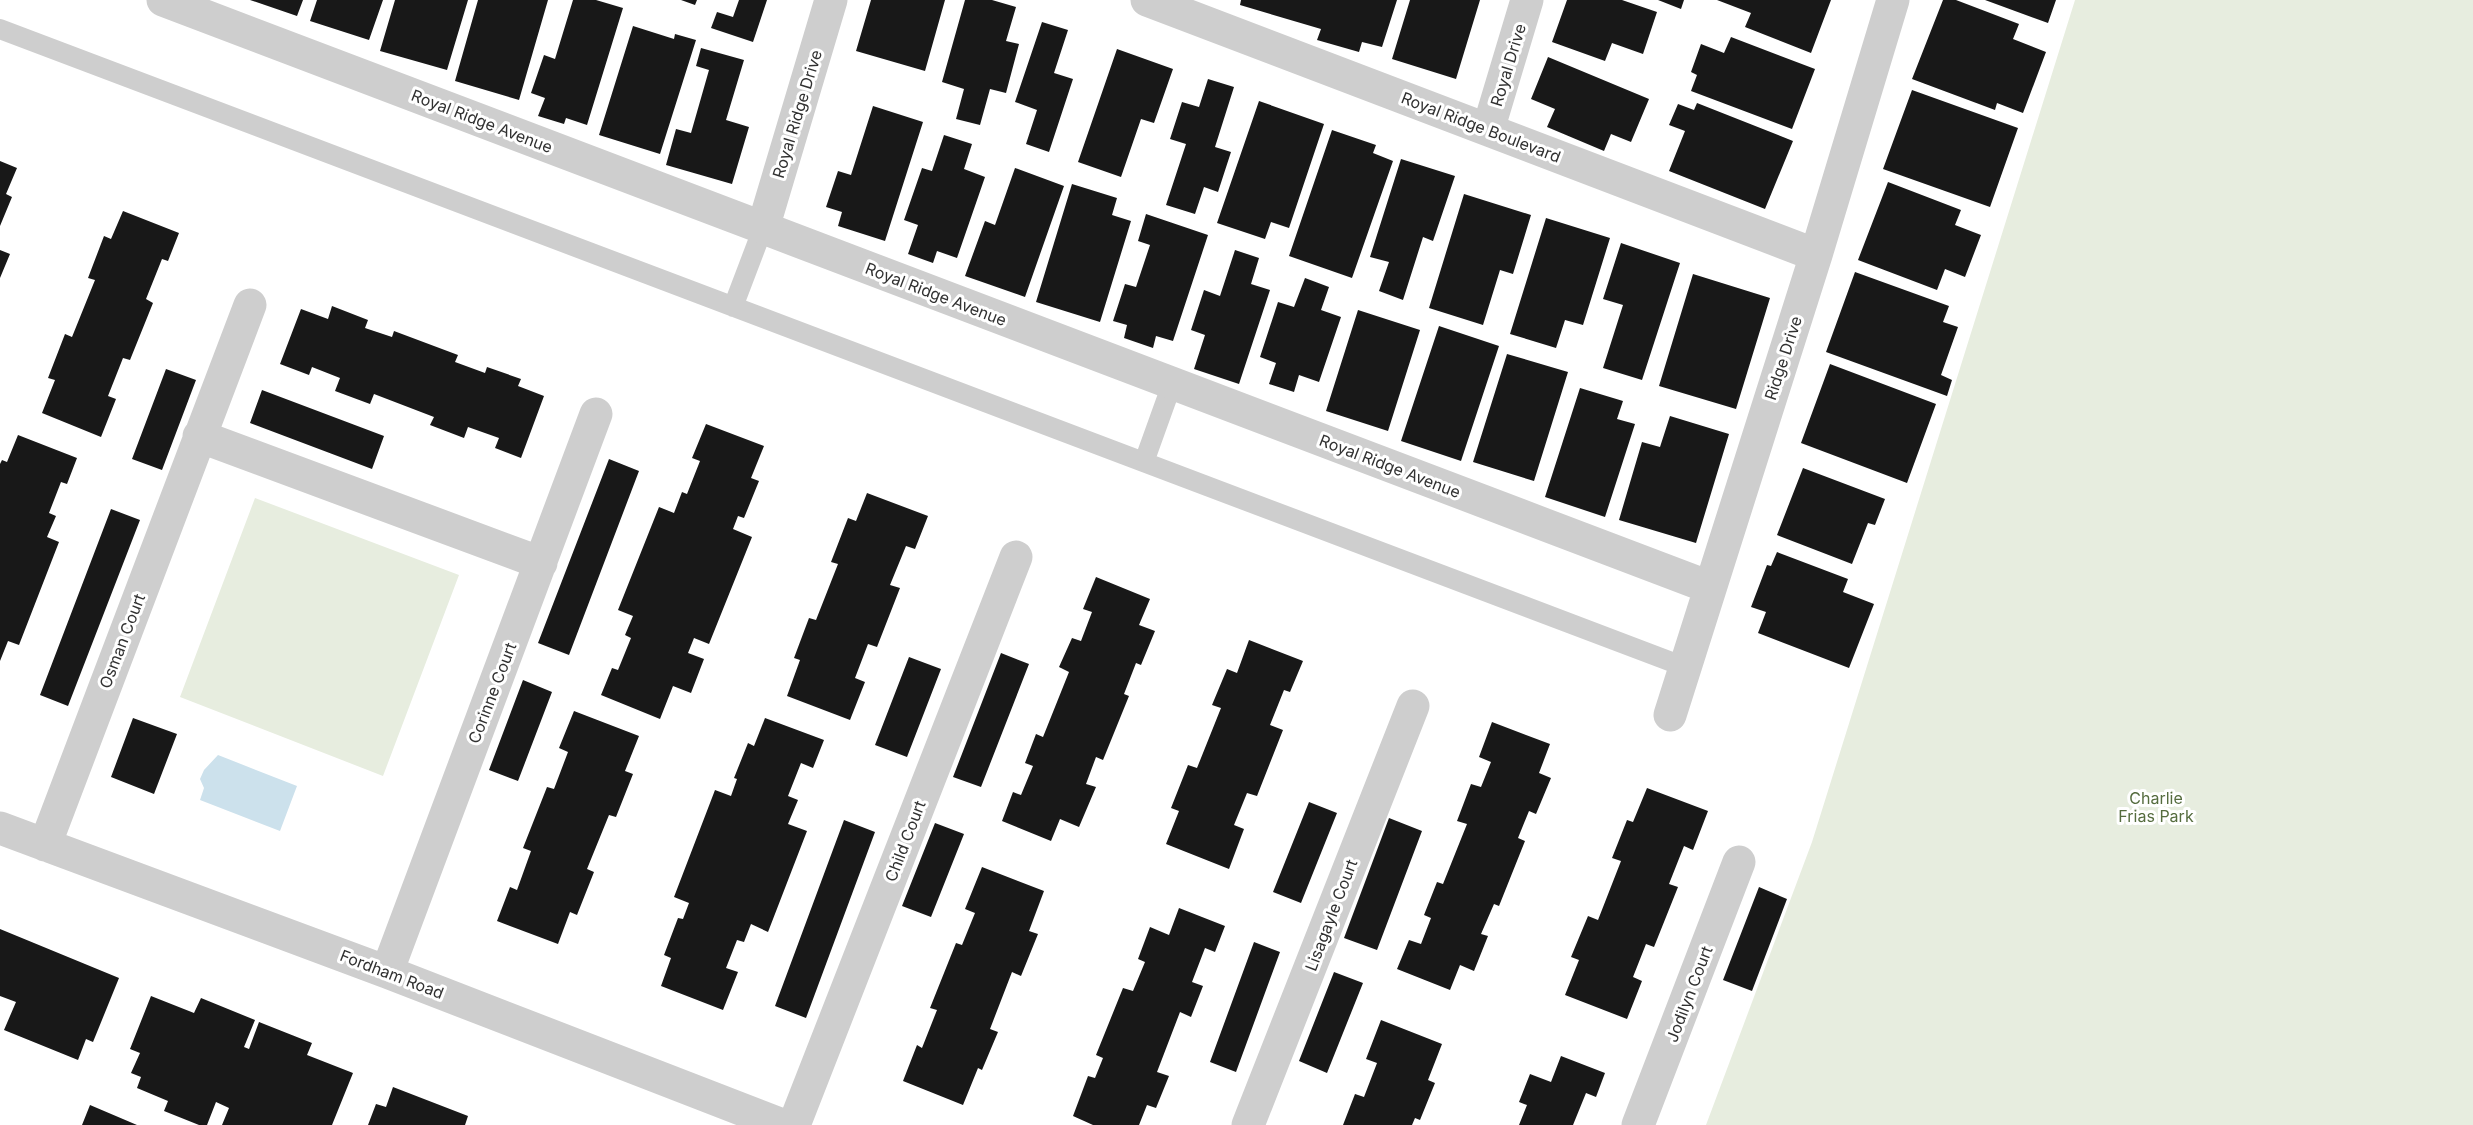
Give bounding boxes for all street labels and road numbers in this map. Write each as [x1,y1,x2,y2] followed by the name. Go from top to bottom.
[1486,21,1530,109] street label: Royal Drive
[768,48,826,180] street label: Royal Ridge Drive
[409,85,555,157] street label: Royal Ridge Avenue
[1398,87,1564,167] street label: Royal Ridge Boulevard
[863,258,1009,330] street label: Royal Ridge Avenue
[1760,313,1806,403] street label: Ridge Drive
[1317,430,1463,502] street label: Royal Ridge Avenue
[95,591,149,691] street label: Osman Court
[464,640,520,746] street label: Corinne Court
[880,798,930,884] street label: Child Court
[1301,856,1361,974] street label: Lisagayle Court
[1661,943,1717,1045] street label: Jodilyn Court
[337,945,447,1003] street label: Fordham Road

